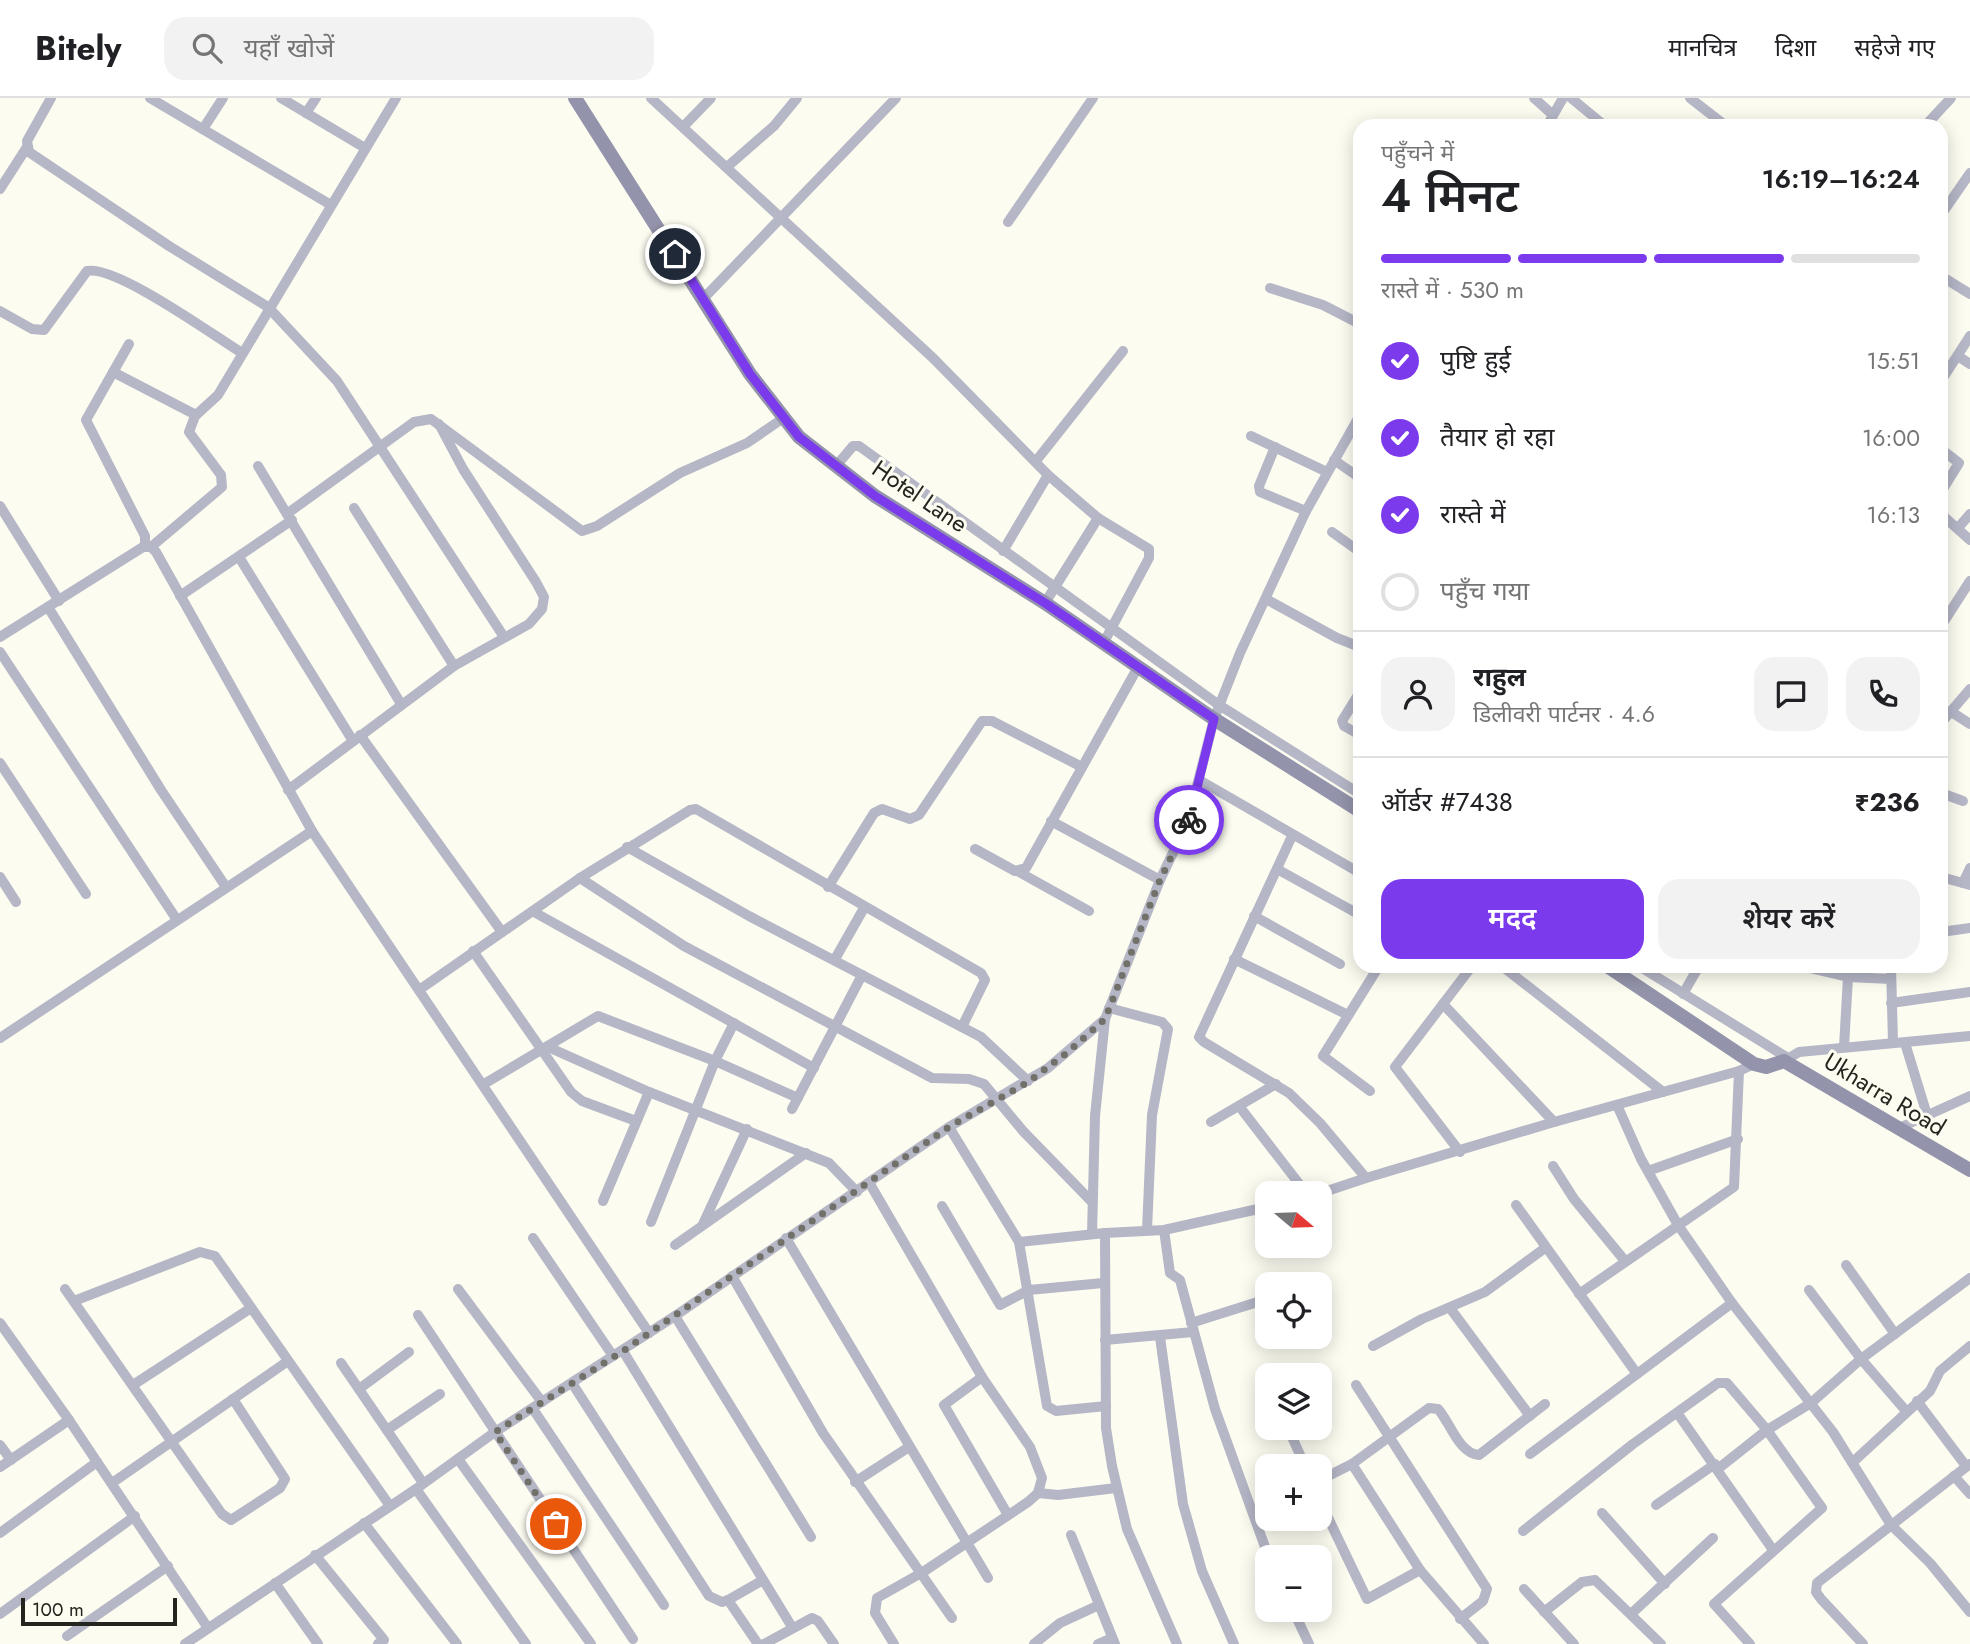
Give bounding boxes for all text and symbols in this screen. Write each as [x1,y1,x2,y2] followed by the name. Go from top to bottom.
[164,17,654,80] search box
[35,25,122,72] text: Bitely
[188,29,226,67] icon: search
[244,29,334,67] text: यहाँ खोजें
[1668,30,1737,65] text: मानचित्र
[1775,30,1816,65] text: दिशा
[1854,30,1935,65] text: सहेजे गए
[1381,136,1454,170] text: पहुँचने में
[1762,160,1920,198] text: 16:19–16:24
[1381,163,1519,229] text: 4 मिनट
[645,224,705,284] pin
[656,235,694,273] icon: home
[1381,273,1524,307] text: रास्ते में · 530 m
[1440,341,1511,379] text: पुष्टि हुई
[1381,342,1419,380] icon: check
[1866,344,1920,378] text: 15:51
[1440,418,1555,456] text: तैयार हो रहा
[1381,419,1419,457] icon: check
[1862,421,1920,455] text: 16:00
[865,451,975,541] street label: Hotel Lane
[1440,495,1506,533] text: रास्ते में
[1381,496,1419,534] icon: check
[1867,498,1920,532] text: 16:13
[1440,572,1529,610] text: पहुँच गया
[1381,657,1455,731] button: person
[1754,657,1828,731] button: chat
[1846,657,1920,731] button: phone
[1473,658,1526,696] text: राहुल
[1473,697,1655,731] text: डिलीवरी पार्टनर · 4.6
[1381,783,1513,821] text: ऑर्डर #7438
[1855,783,1920,821] text: ₹236
[1154,785,1224,855] courier
[1170,801,1208,839] icon: bike
[1381,879,1644,959] button: मदद
[1658,879,1920,959] button: शेयर करें
[1817,1044,1953,1144] street label: Ukharra Road
[1255,1181,1332,1258] north arrow
[1255,1181,1332,1622] map controls
[1255,1272,1332,1349] button: locate
[1255,1363,1332,1440] button: layers
[1255,1454,1332,1531] button: +
[526,1494,586,1554] pin
[537,1505,575,1543] icon: bag
[1255,1545,1332,1622] button: −
[21,1595,177,1627] scale bar
[32,1596,84,1623] text: 100 m

